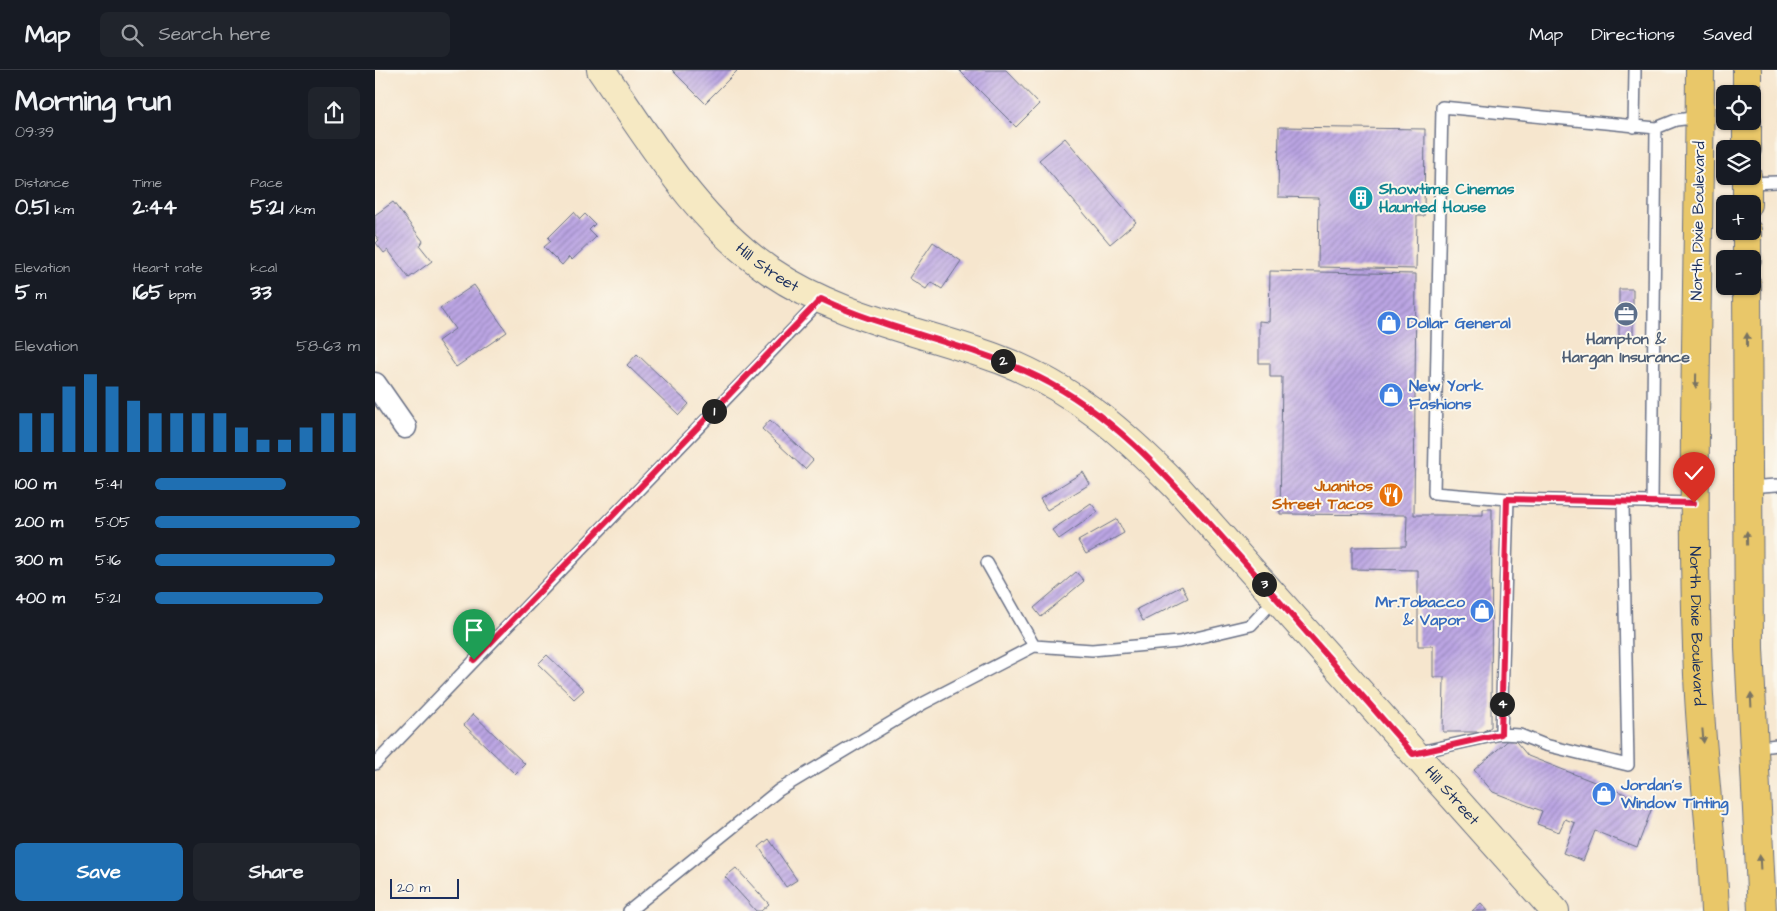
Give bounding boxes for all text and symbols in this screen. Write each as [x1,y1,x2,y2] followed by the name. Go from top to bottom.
[100,12,450,57] search box
[25,18,70,52] text: Map
[118,21,146,49] icon: search
[158,21,271,48] text: Search here
[1529,22,1563,47] text: Map
[1591,22,1675,47] text: Directions
[1703,22,1752,47] text: Saved
[15,82,171,121] text: Morning run
[1716,85,1761,295] map controls
[1716,85,1761,130] button: locate
[308,87,360,139] button: share
[15,121,54,143] text: 09:39
[1716,140,1761,185] button: layers
[1686,141,1710,301] street label: North Dixie Boulevard
[15,173,69,193] text: Distance
[133,173,162,193] text: Time
[250,173,283,193] text: Pace
[1378,178,1515,218] place label: Showtime Cinemas Haunted House
[1348,185,1374,211] building icon: Showtime Cinemas Haunted House
[15,193,49,222] text: 0.51
[133,193,177,222] text: 2:44
[250,193,283,222] text: 5:21
[1716,195,1761,240] button: +
[49,200,74,220] text: km
[283,200,315,220] text: /km
[731,238,803,298] street label: Hill Street
[1716,250,1761,295] button: −
[15,258,70,278] text: Elevation
[133,258,203,278] text: Heart rate
[250,258,277,278] text: kcal
[15,278,30,307] text: 5
[133,278,163,307] text: 165
[250,278,272,307] text: 33
[30,285,46,305] text: m
[163,285,196,305] text: bpm
[1613,301,1639,327] office icon: Hampton & Hargan Insurance
[1376,310,1402,336] shop icon: Dollar General
[1407,312,1511,334] place label: Dollar General
[1562,328,1690,370] place label: Hampton & Hargan Insurance
[1743,332,1751,348] one-way arrow
[15,335,78,357] text: Elevation
[296,335,360,357] text: 58–63 m
[991,348,1015,374] pin: 2
[999,351,1008,371] text: 2
[1692,373,1700,389] one-way arrow
[1409,375,1483,415] place label: New York Fashions
[1378,382,1404,408] shop icon: New York Fashions
[701,398,727,424] pin: 1
[714,401,715,421] text: 1
[1673,452,1715,503] pin
[1680,459,1708,487] icon: check
[15,473,56,495] text: 100 m
[95,473,122,495] text: 5:41
[1271,475,1373,515] place label: Juanitos Street Tacos
[1378,482,1404,508] restaurant icon: Juanitos Street Tacos
[15,511,63,533] text: 200 m
[95,511,130,533] text: 5:05
[1743,529,1751,545] one-way arrow
[1684,546,1711,706] street label: North Dixie Boulevard
[15,549,62,571] text: 300 m
[95,549,121,571] text: 5:16
[1251,572,1277,596] pin: 3
[1261,574,1268,594] text: 3
[15,587,65,609] text: 400 m
[95,587,120,609] text: 5:21
[1375,591,1466,631] place label: Mr.Tobacco & Vapor
[1469,598,1495,624] shop icon: Mr.Tobacco & Vapor
[453,609,495,660] pin
[460,616,488,644] icon: arrive
[1489,692,1515,716] pin: 4
[1747,692,1755,708] one-way arrow
[1498,694,1507,714] text: 4
[1699,728,1707,744] one-way arrow
[1420,761,1485,831] street label: Hill Street
[1620,774,1729,816] place label: Jordan's Window Tinting
[1591,781,1617,807] shop icon: Jordan's Window Tinting
[15,843,183,901] button: Save
[193,843,360,901] button: Share
[1755,854,1763,870] one-way arrow
[390,876,459,899] scale bar
[397,878,430,898] text: 20 m

